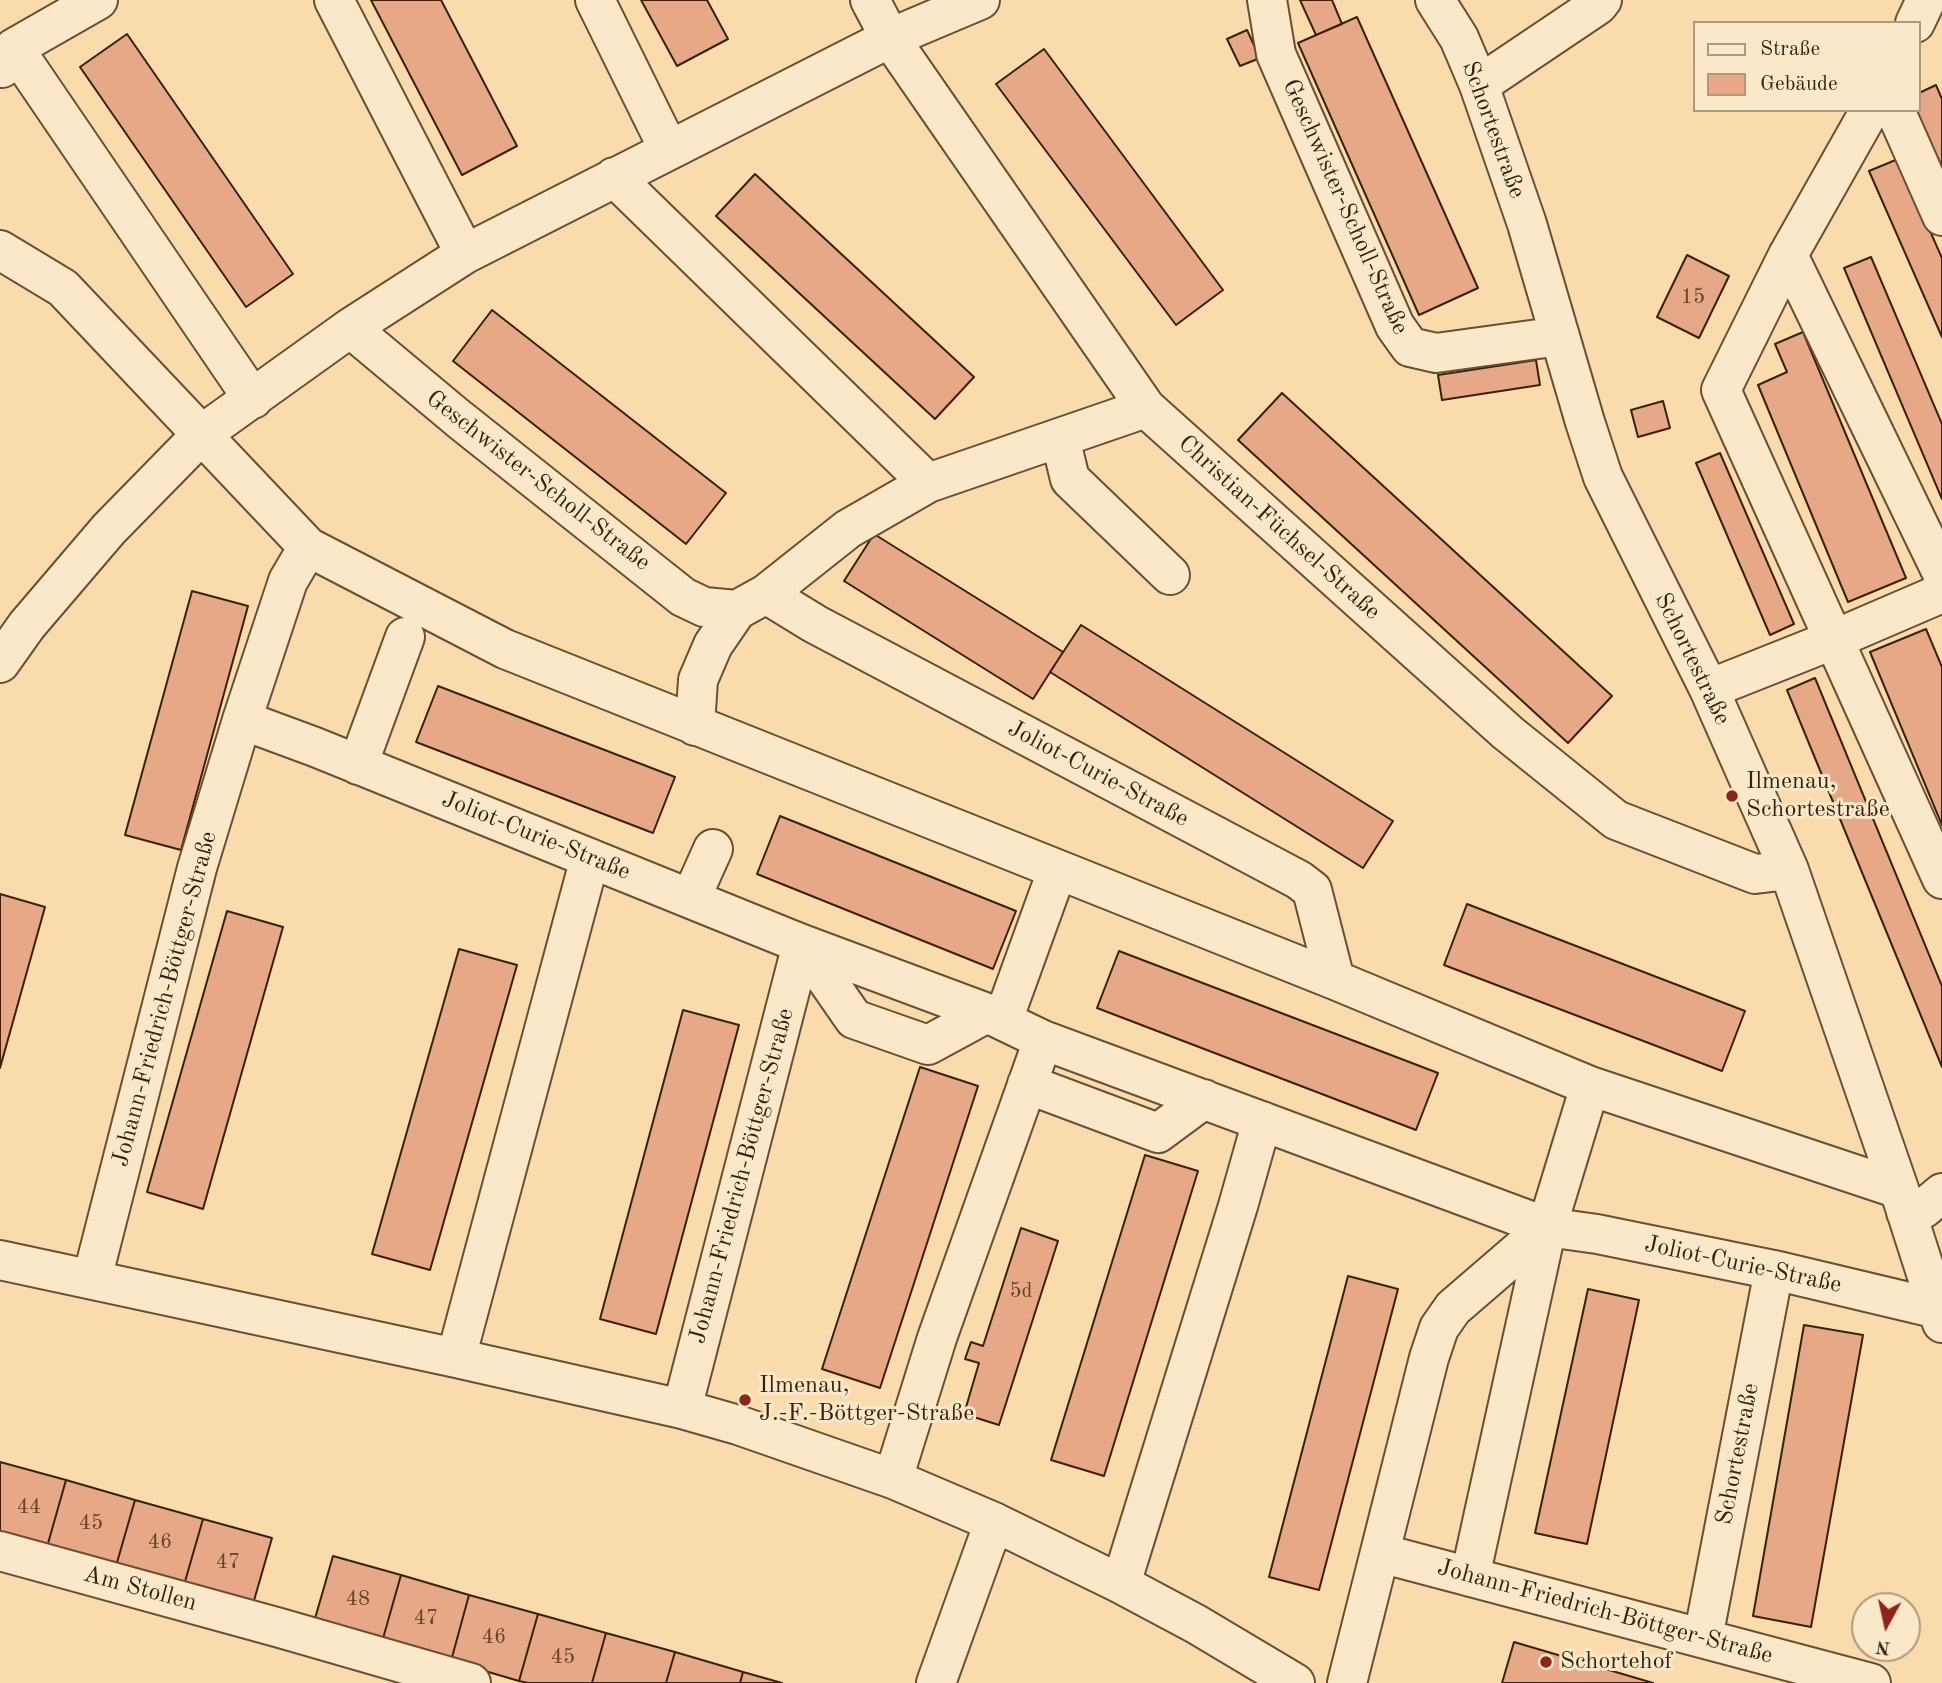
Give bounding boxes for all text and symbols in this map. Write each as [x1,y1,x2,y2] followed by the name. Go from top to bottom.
[1694,21,1921,112] legend
[1760,39,1820,60] text: Straße
[1455,58,1531,202] street label: Schortestraße
[1760,74,1838,95] text: Gebäude
[1276,75,1414,339] street label: Geschwister-Scholl-Straße
[1681,284,1705,310] house number: 15
[420,384,656,578] street label: Geschwister-Scholl-Straße
[1172,429,1386,627] street label: Christian-Füchsel-Straße
[1648,588,1736,730] street label: Schortestraße
[1003,714,1193,834] street label: Joliot-Curie-Straße
[1746,768,1890,824] place label: Ilmenau, Schortestraße
[438,785,634,887] street label: Joliot-Curie-Straße
[1724,788,1740,804] marker: Ilmenau, Schortestraße
[106,828,224,1170] street label: Johann-Friedrich-Böttger-Straße
[683,1005,801,1347] street label: Johann-Friedrich-Böttger-Straße
[1642,1230,1844,1300] street label: Joliot-Curie-Straße
[1009,1278,1033,1304] house number: 5d
[759,1372,974,1428] place label: Ilmenau, J.-F.-Böttger-Straße
[1710,1381,1766,1527] street label: Schortestraße
[737,1392,753,1408] marker: Ilmenau, J.-F.-Böttger-Straße
[17,1494,41,1520] house number: 44
[79,1510,103,1536] house number: 45
[148,1529,172,1555] house number: 46
[216,1549,240,1575] house number: 47
[1434,1553,1776,1671] street label: Johann-Friedrich-Böttger-Straße
[80,1560,200,1618] street label: Am Stollen
[346,1586,370,1612] house number: 48
[1851,1592,1921,1662] north arrow
[414,1605,438,1631] house number: 47
[482,1624,506,1650] house number: 46
[1875,1636,1892,1657] text: N
[551,1644,575,1670] house number: 45
[1560,1648,1672,1676] place label: Schortehof
[1538,1654,1554,1670] marker: Schortehof

